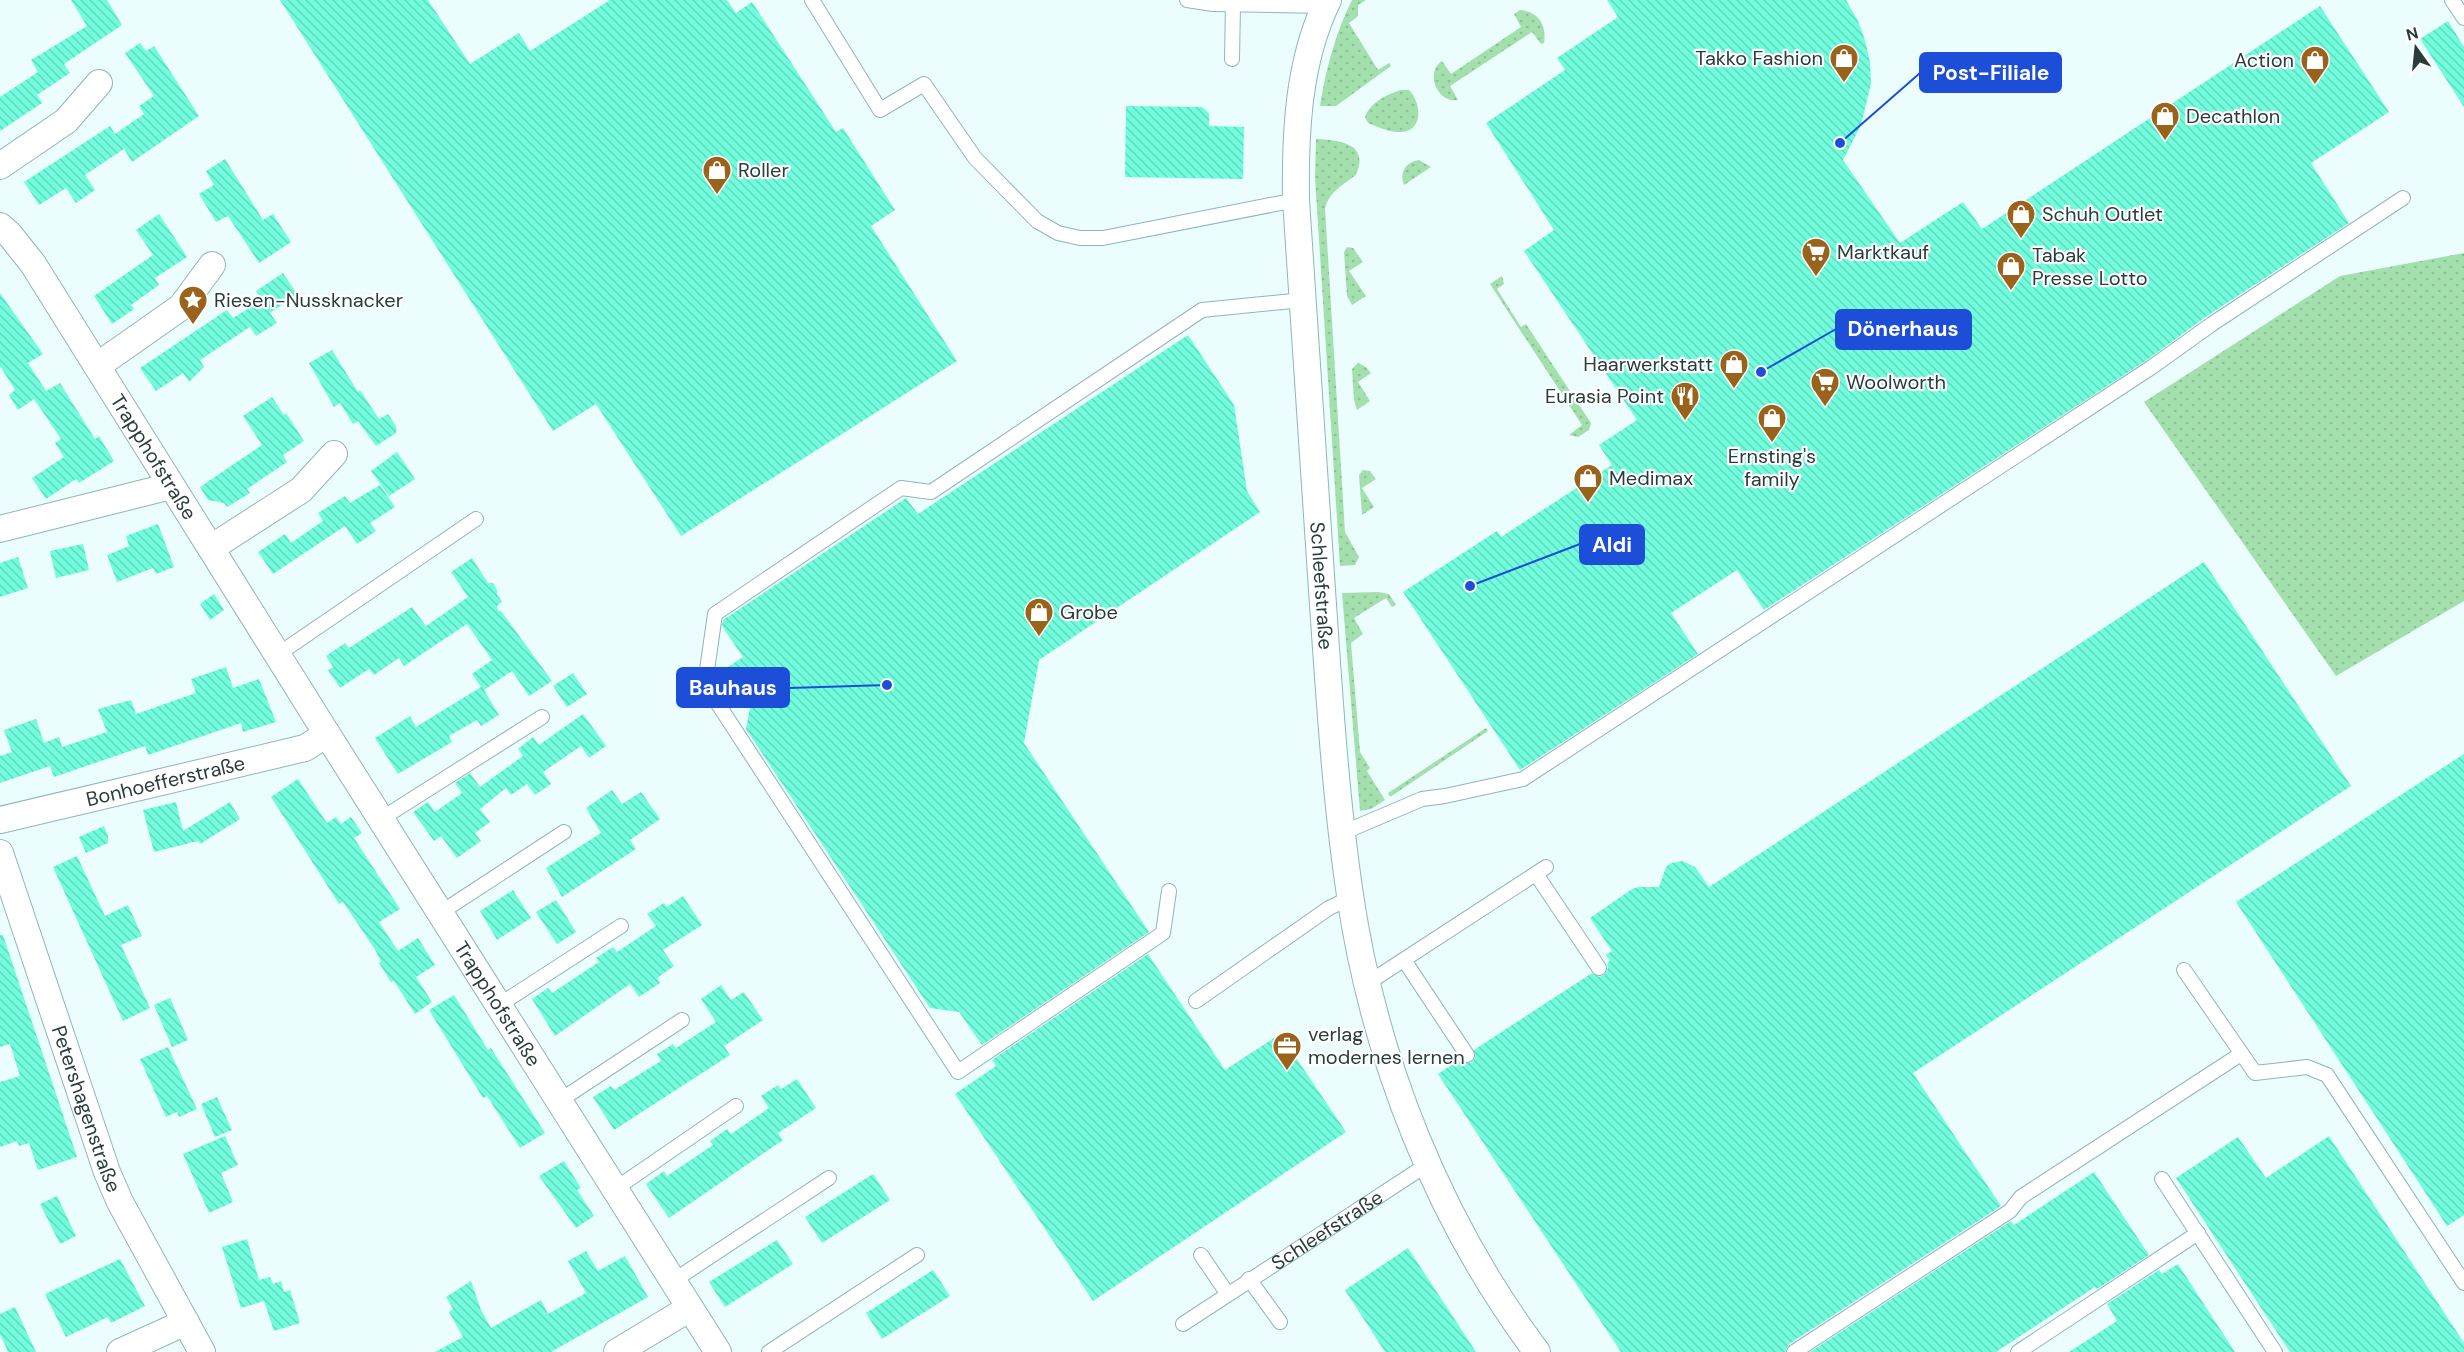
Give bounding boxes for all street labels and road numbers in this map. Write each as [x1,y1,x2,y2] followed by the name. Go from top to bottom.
[105,389,203,525] street label: Trapphofstraße
[1304,521,1339,651] street label: Schleefstraße
[84,750,247,812] street label: Bonhoefferstraße
[448,936,547,1071] street label: Trapphofstraße
[46,1022,127,1196] street label: Petershagenstraße
[1266,1184,1388,1276] street label: Schleefstraße

